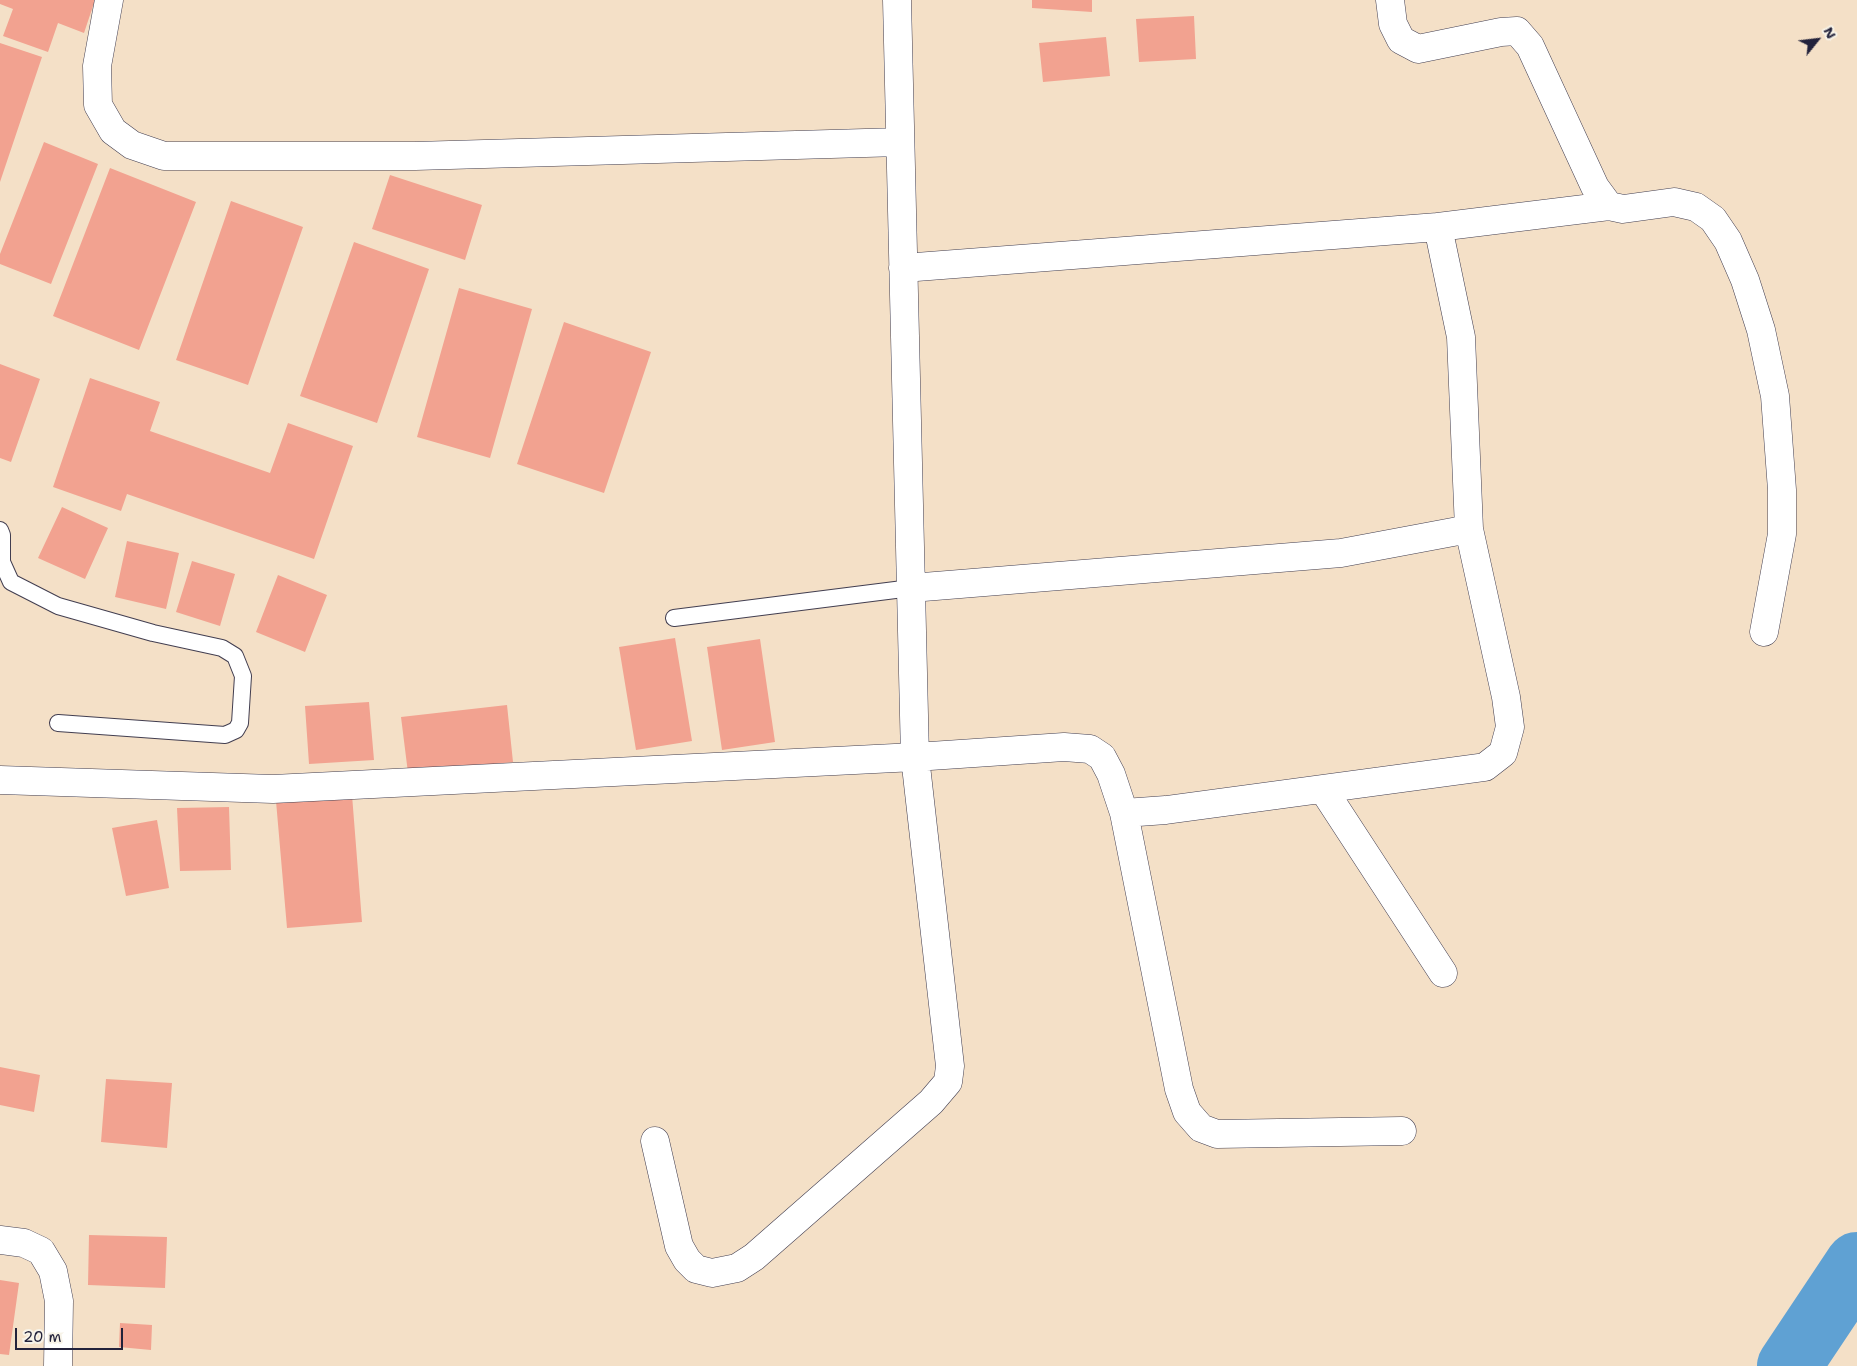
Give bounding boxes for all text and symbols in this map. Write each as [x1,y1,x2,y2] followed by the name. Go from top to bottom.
[1792,15,1842,65] north arrow
[1820,24,1841,42] text: N
[18,1318,125,1350] scale bar
[23,1327,62,1347] text: 20 m

